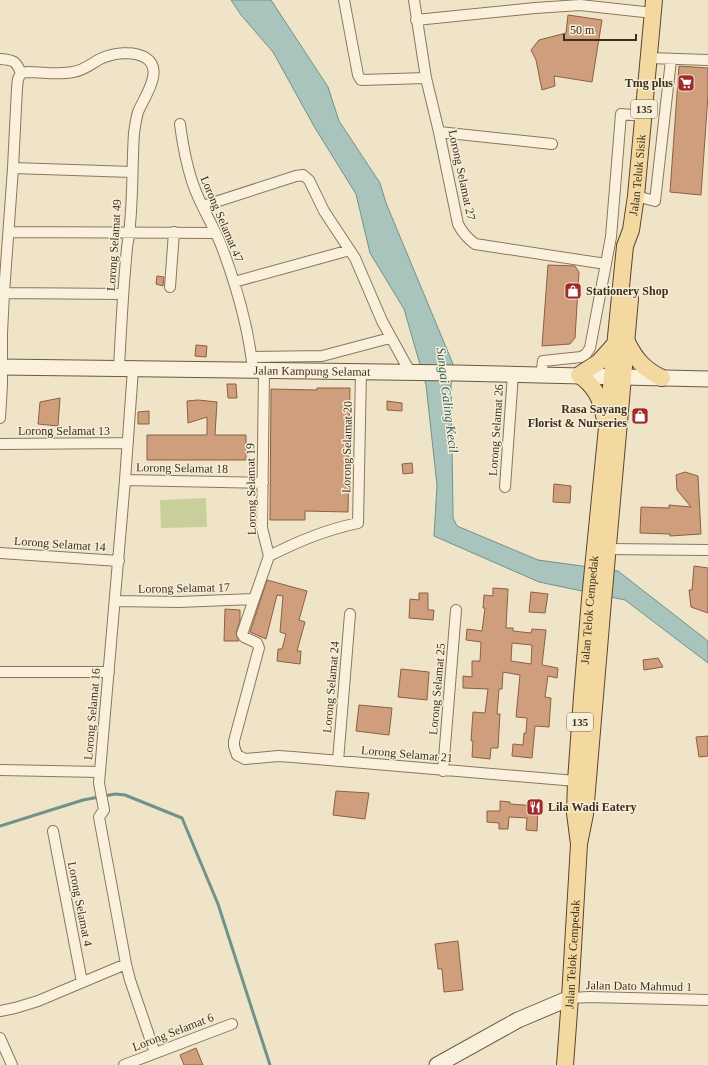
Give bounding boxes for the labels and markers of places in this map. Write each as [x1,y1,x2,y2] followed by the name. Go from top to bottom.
[676,73,696,93] supermarket icon: Tmg plus
[625,76,673,90] place label: Tmg plus
[563,281,583,301] shop icon: Stationery Shop
[586,284,669,298] place label: Stationery Shop
[528,402,627,430] place label: Rasa Sayang Florist & Nurseries
[630,406,650,426] shop icon: Rasa Sayang Florist & Nurseries
[525,797,545,817] restaurant icon: Lila Wadi Eatery
[548,800,636,814] place label: Lila Wadi Eatery

